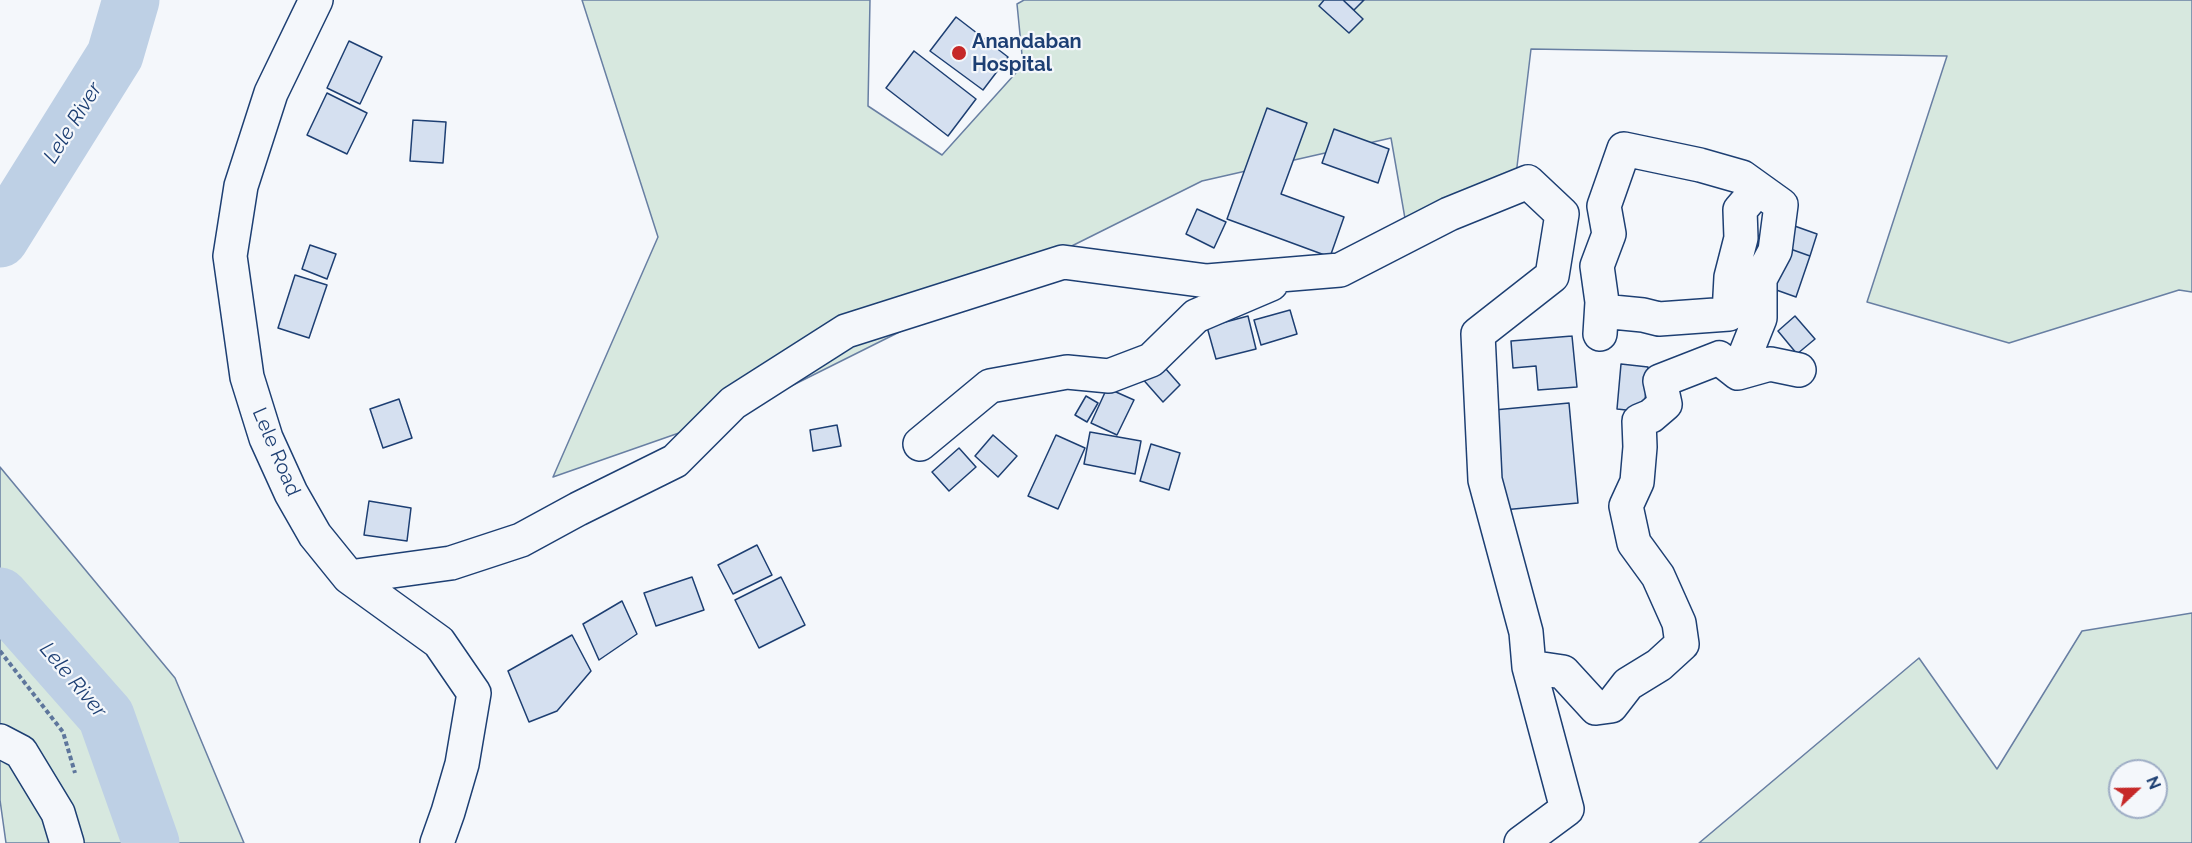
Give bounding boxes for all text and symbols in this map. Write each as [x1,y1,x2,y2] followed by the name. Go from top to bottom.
[972,30,1082,77] place label: Anandaban Hospital
[950,44,968,62] marker: Anandaban Hospital
[38,78,108,168] water label: Lele River
[247,404,305,500] street label: Lele Road
[34,637,112,723] water label: Lele River
[2108,759,2168,819] north arrow
[2142,774,2164,792] text: N

